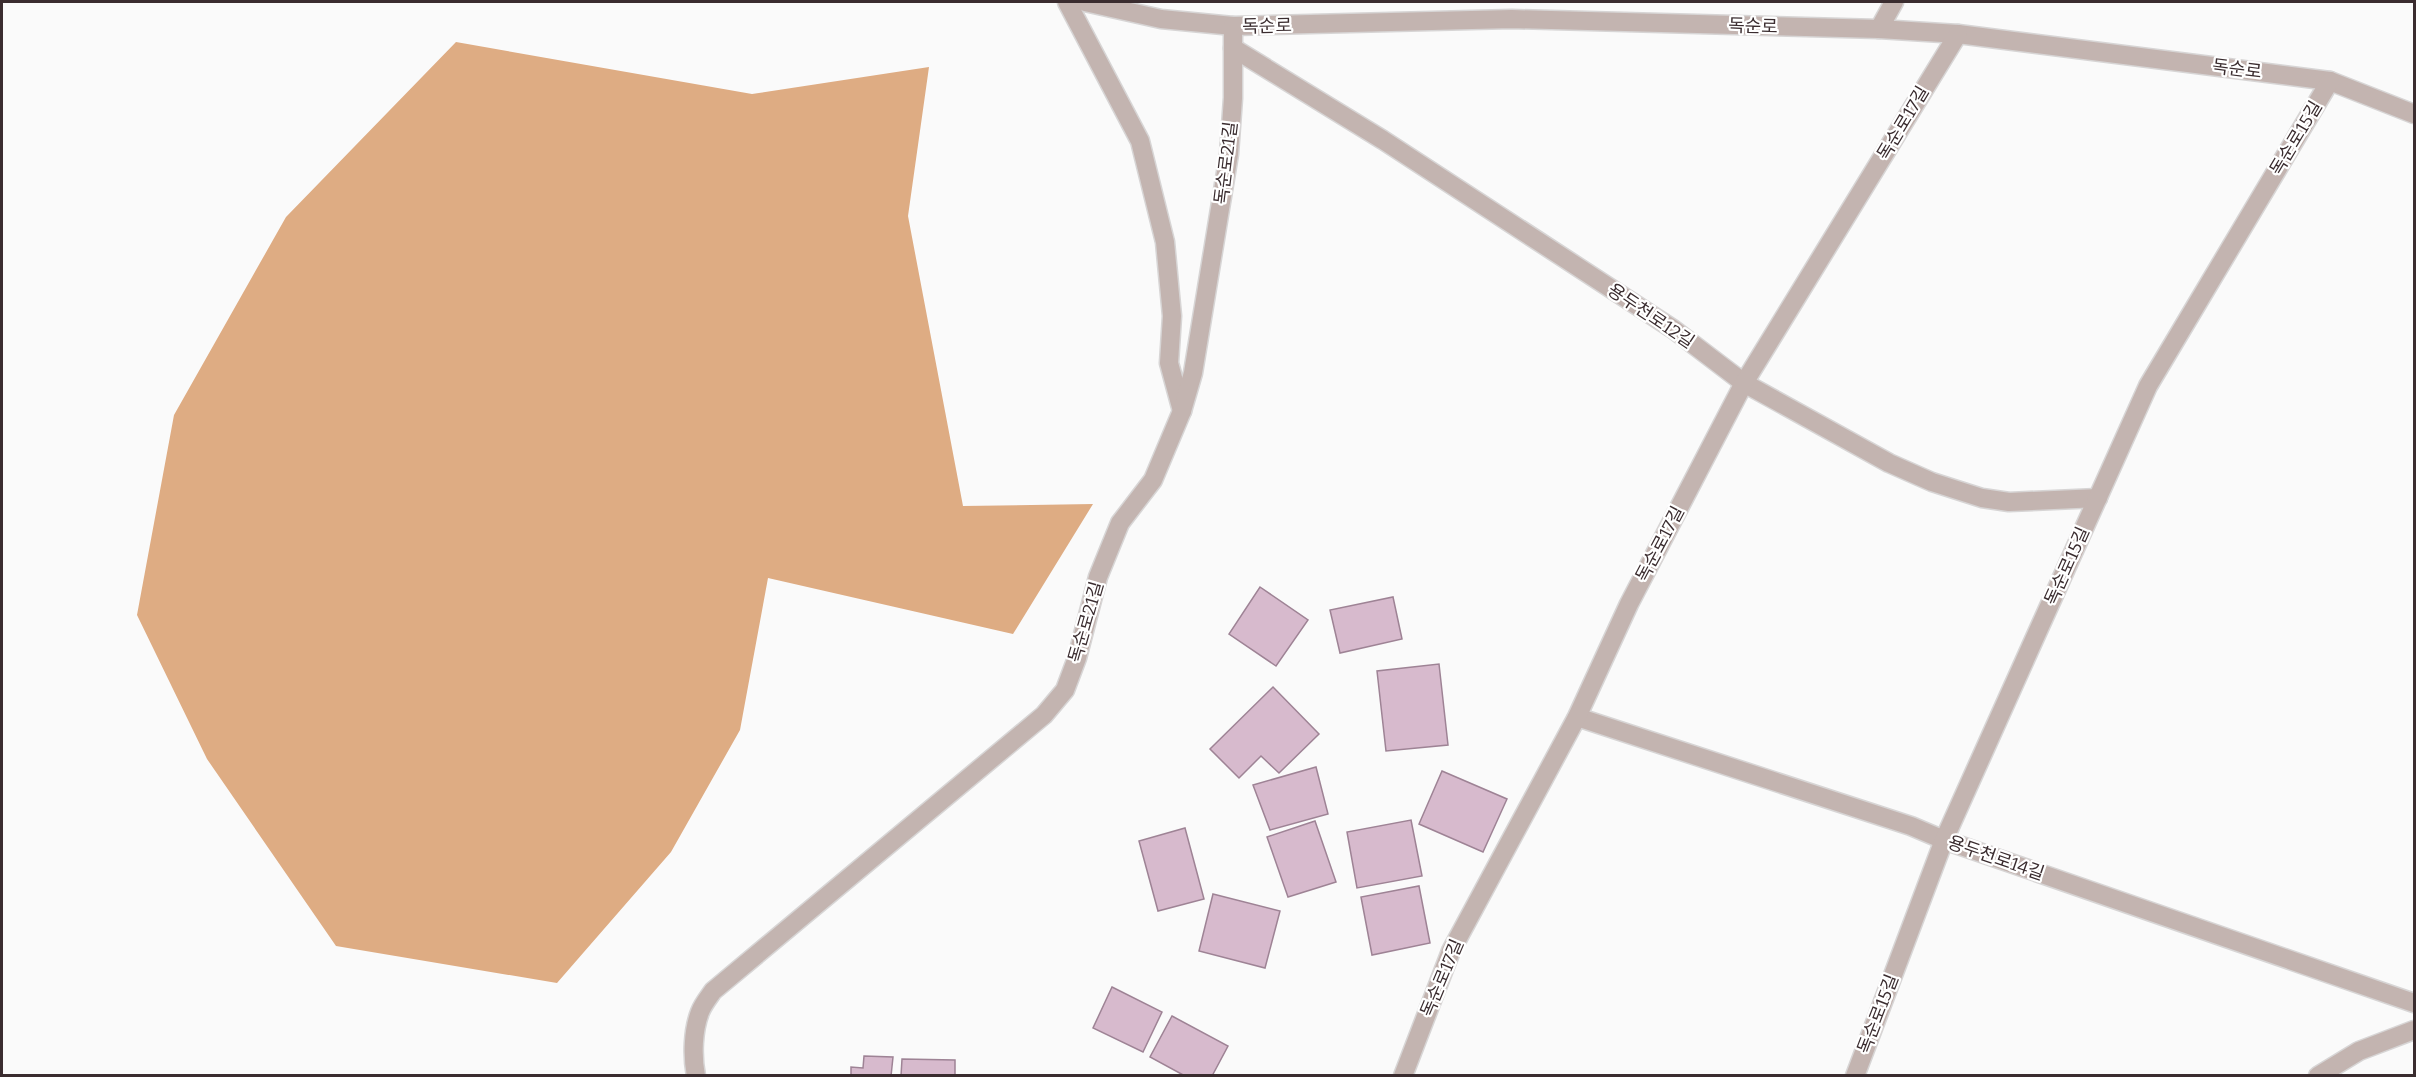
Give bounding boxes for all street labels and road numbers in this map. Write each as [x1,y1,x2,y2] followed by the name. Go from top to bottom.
[1728,14,1778,38] street label: 독순로
[1242,15,1292,37] street label: 독순로
[2211,55,2263,83] street label: 독순로
[1872,82,1934,164] street label: 독순로17길
[2265,97,2327,179] street label: 독순로15길
[1210,120,1242,206] street label: 독순로21길
[1603,279,1699,353] street label: 용두천로12길
[1631,502,1689,586] street label: 독순로17길
[2040,524,2094,608] street label: 독순로15길
[1064,579,1108,665] street label: 독순로21길
[1945,831,2047,885] street label: 용두천로14길
[1416,936,1468,1020] street label: 독순로17길
[1853,971,1903,1057] street label: 독순로15길

